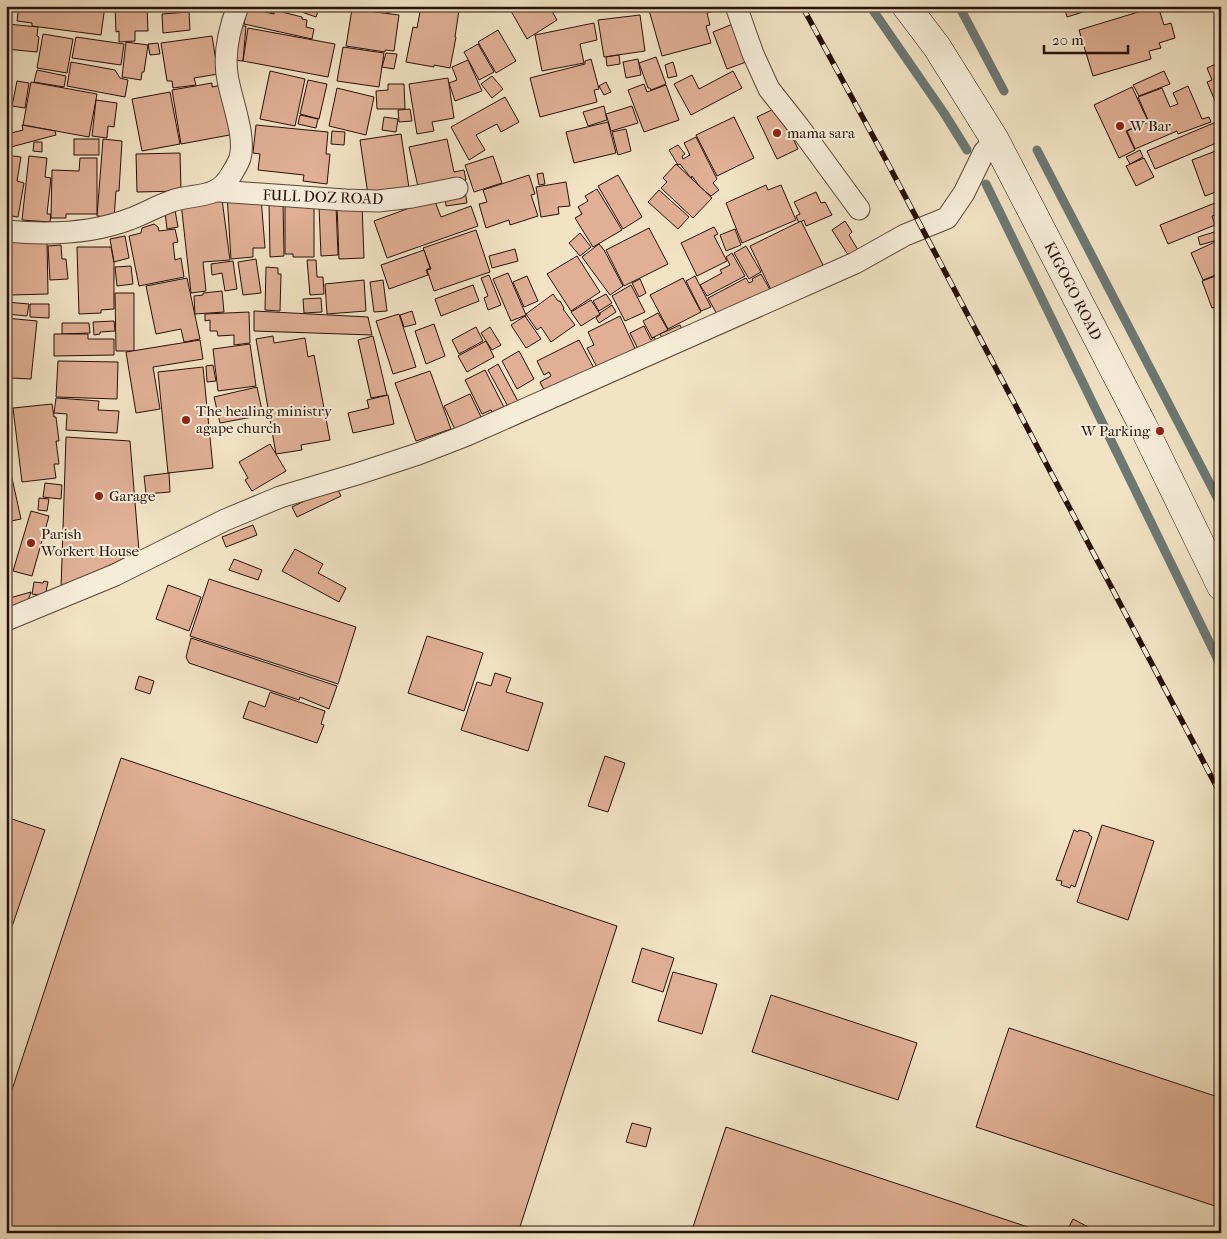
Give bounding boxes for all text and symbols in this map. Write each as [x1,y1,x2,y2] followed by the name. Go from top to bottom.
[1044,22,1128,54] scale bar
[1052,31,1084,49] text: 20 m
[1129,117,1172,135] place label: W Bar
[1114,120,1126,132] marker: W Bar
[787,124,856,142] place label: mama sara
[771,127,783,139] marker: mama sara
[262,186,384,208] street label: FULL DOZ ROAD
[1040,239,1106,343] street label: KIGOGO ROAD
[196,402,333,437] place label: The healing ministry agape church
[180,414,192,426] marker: The healing ministry agape church
[1080,422,1151,440] place label: W Parking
[1154,425,1166,437] marker: W Parking
[109,487,156,505] place label: Garage
[93,490,105,502] marker: Garage
[40,525,140,560] place label: Parish Workert House
[25,537,37,549] marker: Parish Workert House

